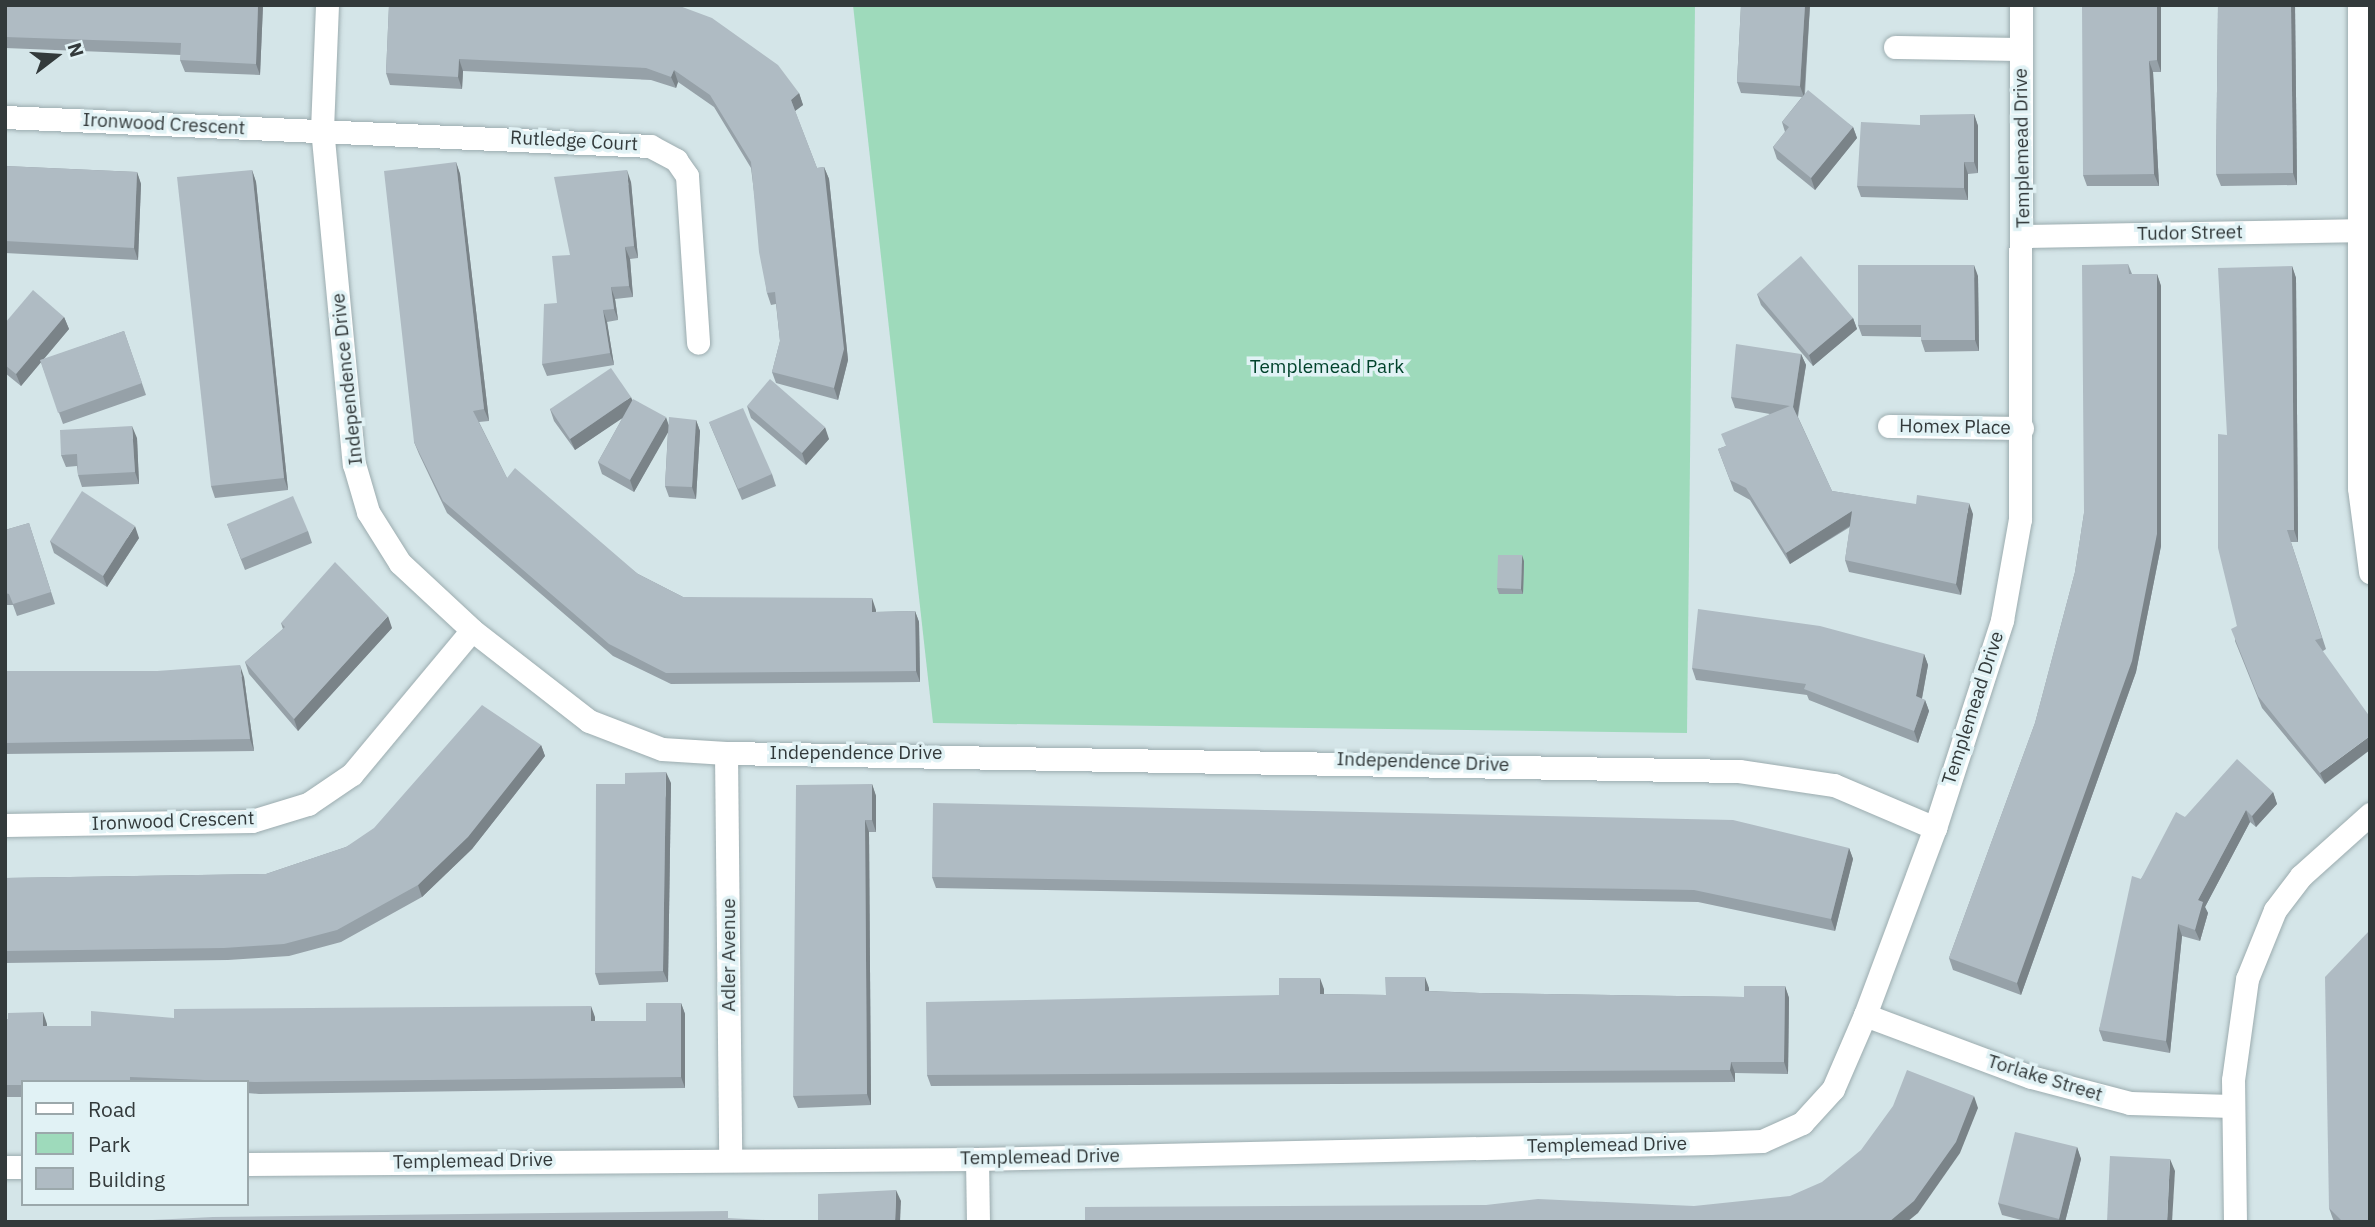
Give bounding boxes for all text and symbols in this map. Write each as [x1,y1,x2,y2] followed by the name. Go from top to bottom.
[21,21,91,91] north arrow
[63,40,90,60] text: N
[2009,68,2035,228] street label: Templemead Drive
[82,108,246,140] street label: Ironwood Crescent
[509,126,639,156] street label: Rutledge Court
[2137,221,2243,245] street label: Tudor Street
[327,292,367,466] street label: Independence Drive
[1250,356,1404,378] park label: Templemead Park
[1899,415,2011,439] street label: Homex Place
[1937,628,2009,788] street label: Templemead Drive
[770,742,942,764] street label: Independence Drive
[1336,748,1510,776] street label: Independence Drive
[91,807,255,835] street label: Ironwood Crescent
[718,898,740,1012] street label: Adler Avenue
[1985,1050,2105,1106] street label: Torlake Street
[21,1080,248,1206] legend
[88,1095,136,1123] text: Road
[88,1130,131,1158] text: Park
[1527,1132,1687,1158] street label: Templemead Drive
[960,1144,1120,1170] street label: Templemead Drive
[393,1148,553,1174] street label: Templemead Drive
[88,1165,165,1193] text: Building

